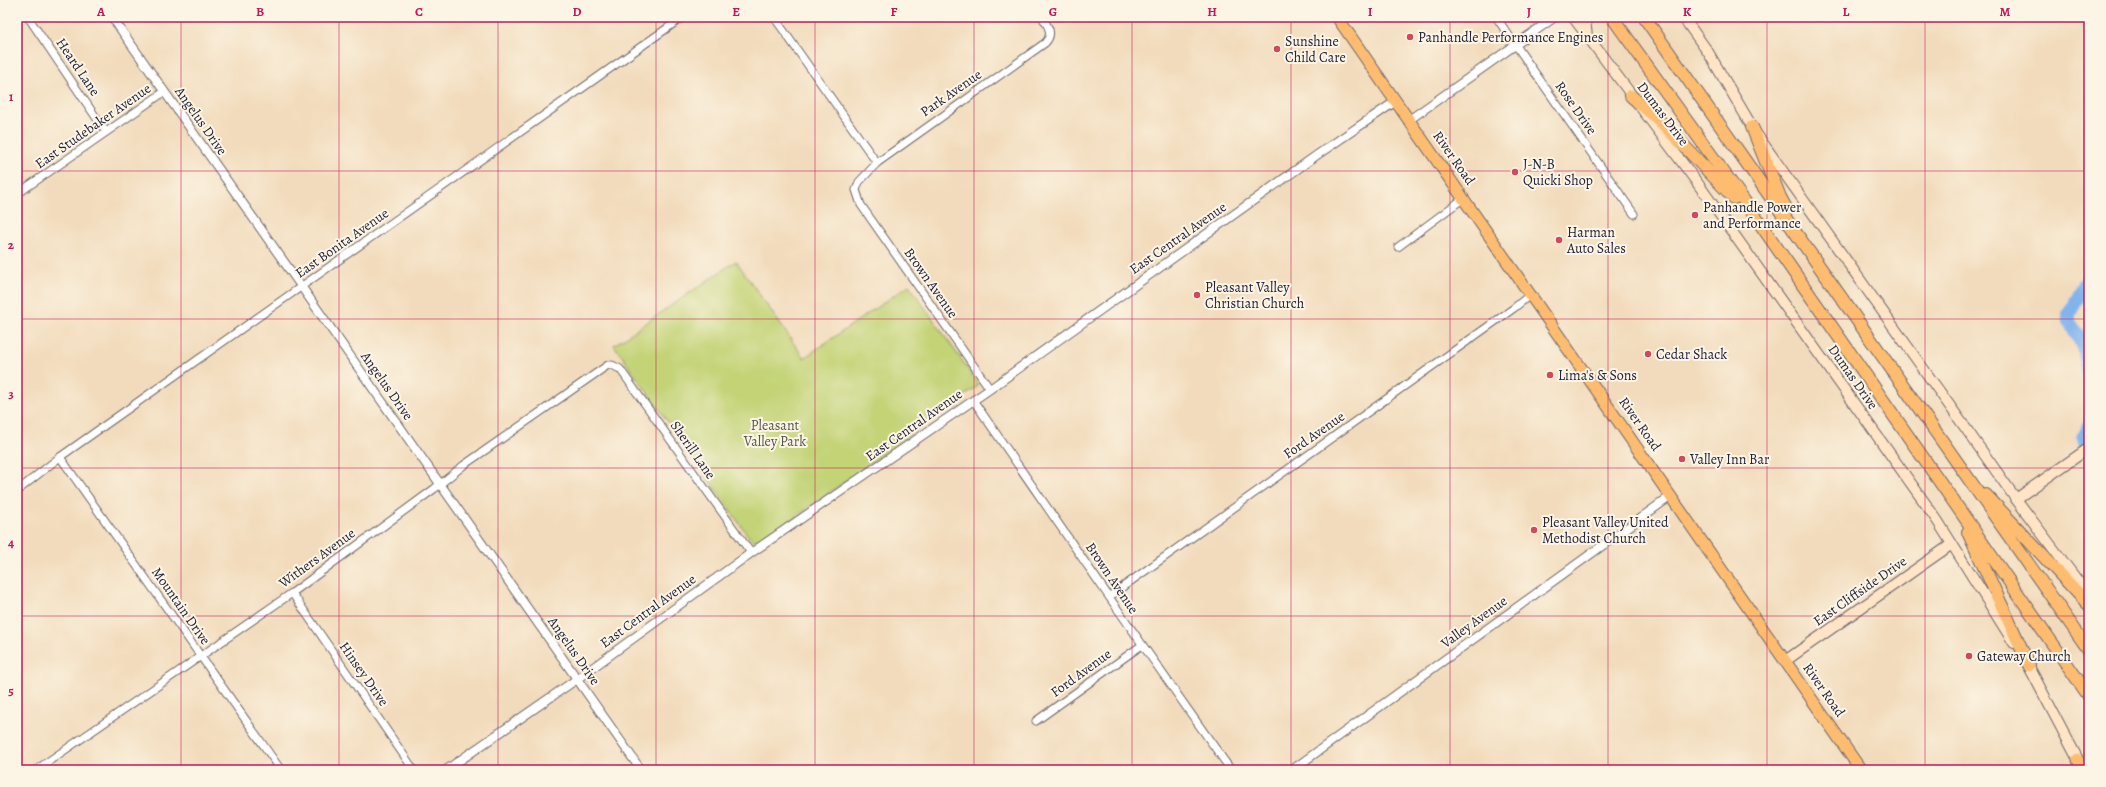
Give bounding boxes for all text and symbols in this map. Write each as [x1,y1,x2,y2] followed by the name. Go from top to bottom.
[96,3,106,20] text: A
[256,3,264,20] text: B
[415,3,423,20] text: C
[572,3,582,20] text: D
[732,3,740,20] text: E
[891,3,898,20] text: F
[1049,3,1057,20] text: G
[1207,3,1217,20] text: H
[1368,3,1373,20] text: I
[1527,3,1531,20] text: J
[1683,3,1692,20] text: K
[1843,3,1850,20] text: L
[2000,3,2011,20] text: M
[1418,28,1603,47] place label: Panhandle Performance Engines
[1285,32,1346,67] place label: Sunshine Child Care
[1405,32,1415,42] marker: Panhandle Performance Engines
[52,34,104,100] street label: Heard Lane
[1272,44,1282,54] marker: Sunshine Child Care
[917,65,985,121] street label: Park Avenue
[1551,77,1601,139] street label: Rose Drive
[1633,78,1693,150] street label: Dumas Drive
[31,79,155,173] street label: East Studebaker Avenue
[170,82,232,159] street label: Angelus Drive
[9,88,14,105] text: 1
[1428,127,1480,189] street label: River Road
[1523,155,1593,190] place label: J-N-B Quicki Shop
[1510,167,1520,177] marker: J-N-B Quicki Shop
[1126,197,1230,279] street label: East Central Avenue
[1703,198,1802,233] place label: Panhandle Power and Performance
[292,204,392,282] street label: East Bonita Avenue
[1690,210,1700,220] marker: Panhandle Power and Performance
[1566,223,1626,258] place label: Harman Auto Sales
[1554,235,1564,245] marker: Harman Auto Sales
[8,236,15,253] text: 2
[900,244,962,322] street label: Brown Avenue
[1205,278,1305,313] place label: Pleasant Valley Christian Church
[1192,290,1202,300] marker: Pleasant Valley Christian Church
[1824,341,1882,413] street label: Dumas Drive
[1656,345,1727,364] place label: Cedar Shack
[356,347,418,424] street label: Angelus Drive
[1643,349,1653,359] marker: Cedar Shack
[1558,366,1637,385] place label: Lima's & Sons
[1545,370,1555,380] marker: Lima's & Sons
[862,384,966,466] street label: East Central Avenue
[8,385,14,402] text: 3
[1614,393,1666,455] street label: River Road
[1280,407,1348,463] street label: Ford Avenue
[743,416,806,451] park label: Pleasant Valley Park
[666,417,720,483] street label: Sherill Lane
[1689,450,1770,469] place label: Valley Inn Bar
[1677,454,1687,464] marker: Valley Inn Bar
[1542,513,1669,548] place label: Pleasant Valley United Methodist Church
[274,524,359,593] street label: Withers Avenue
[1529,525,1539,535] marker: Pleasant Valley United Methodist Church
[8,534,14,551] text: 4
[1081,539,1143,617] street label: Brown Avenue
[1809,552,1911,630] street label: East Cliffside Drive
[147,563,215,649] street label: Mountain Drive
[596,570,700,652] street label: East Central Avenue
[1436,591,1511,653] street label: Valley Avenue
[543,612,605,689] street label: Angelus Drive
[335,638,393,710] street label: Hinsey Drive
[1047,645,1115,701] street label: Ford Avenue
[1977,647,2072,666] place label: Gateway Church
[1964,651,1974,661] marker: Gateway Church
[1798,659,1850,721] street label: River Road
[8,682,14,699] text: 5

